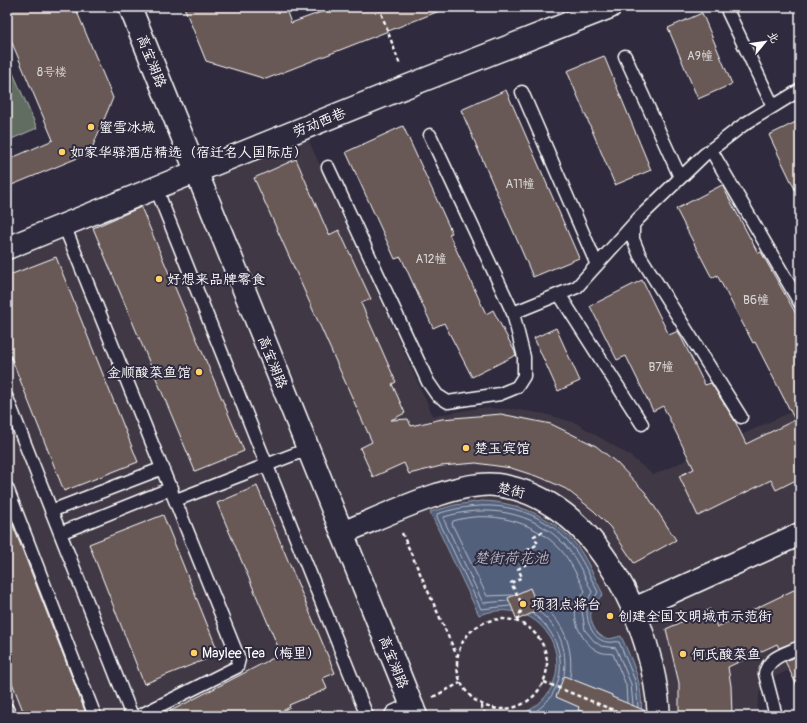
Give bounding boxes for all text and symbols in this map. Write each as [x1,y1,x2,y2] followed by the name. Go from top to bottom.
[745,22,785,62] north arrow
[765,29,782,45] text: 北
[133,32,170,90] street label: 高宝湖路
[687,49,713,64] house number: A9幢
[37,65,67,80] house number: 8号楼
[290,104,349,141] street label: 劳动西巷
[99,119,155,136] place label: 蜜雪冰城
[86,122,96,132] marker: 蜜雪冰城
[70,144,308,161] place label: 如家华驿酒店精选（宿迁名人国际店）
[57,147,67,157] marker: 如家华驿酒店精选（宿迁名人国际店）
[505,177,535,192] house number: A11幢
[415,252,447,267] house number: A12幢
[167,271,265,288] place label: 好想来品牌零食
[154,274,164,284] marker: 好想来品牌零食
[743,293,769,308] house number: B6幢
[254,333,291,391] street label: 高宝湖路
[648,360,674,375] house number: B7幢
[107,364,191,381] place label: 金顺酸菜鱼馆
[194,367,204,377] marker: 金顺酸菜鱼馆
[474,440,530,457] place label: 楚玉宾馆
[461,443,471,453] marker: 楚玉宾馆
[495,479,526,502] street label: 楚街
[473,549,549,568] water label: 楚街荷花池
[531,596,601,613] place label: 项羽点将台
[518,599,528,609] marker: 项羽点将台
[618,608,772,625] place label: 创建全国文明城市示范街
[605,611,615,621] marker: 创建全国文明城市示范街
[375,633,412,691] street label: 高宝湖路
[202,645,321,662] place label: Maylee Tea（梅里）
[691,646,761,663] place label: 何氏酸菜鱼
[189,648,199,658] marker: Maylee Tea（梅里）
[678,649,688,659] marker: 何氏酸菜鱼

